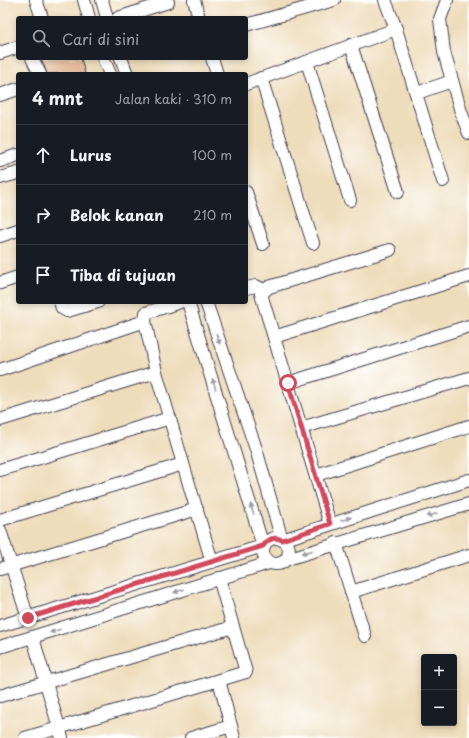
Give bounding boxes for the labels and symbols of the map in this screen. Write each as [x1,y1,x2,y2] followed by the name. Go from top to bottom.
[216,333,222,345] one-way arrow
[279,374,297,392] route start
[211,378,217,390] one-way arrow
[249,502,255,514] one-way arrow
[425,512,437,518] one-way arrow
[340,516,352,522] one-way arrow
[301,549,313,555] one-way arrow
[172,588,184,594] one-way arrow
[19,609,37,627] route end
[49,628,61,634] one-way arrow

